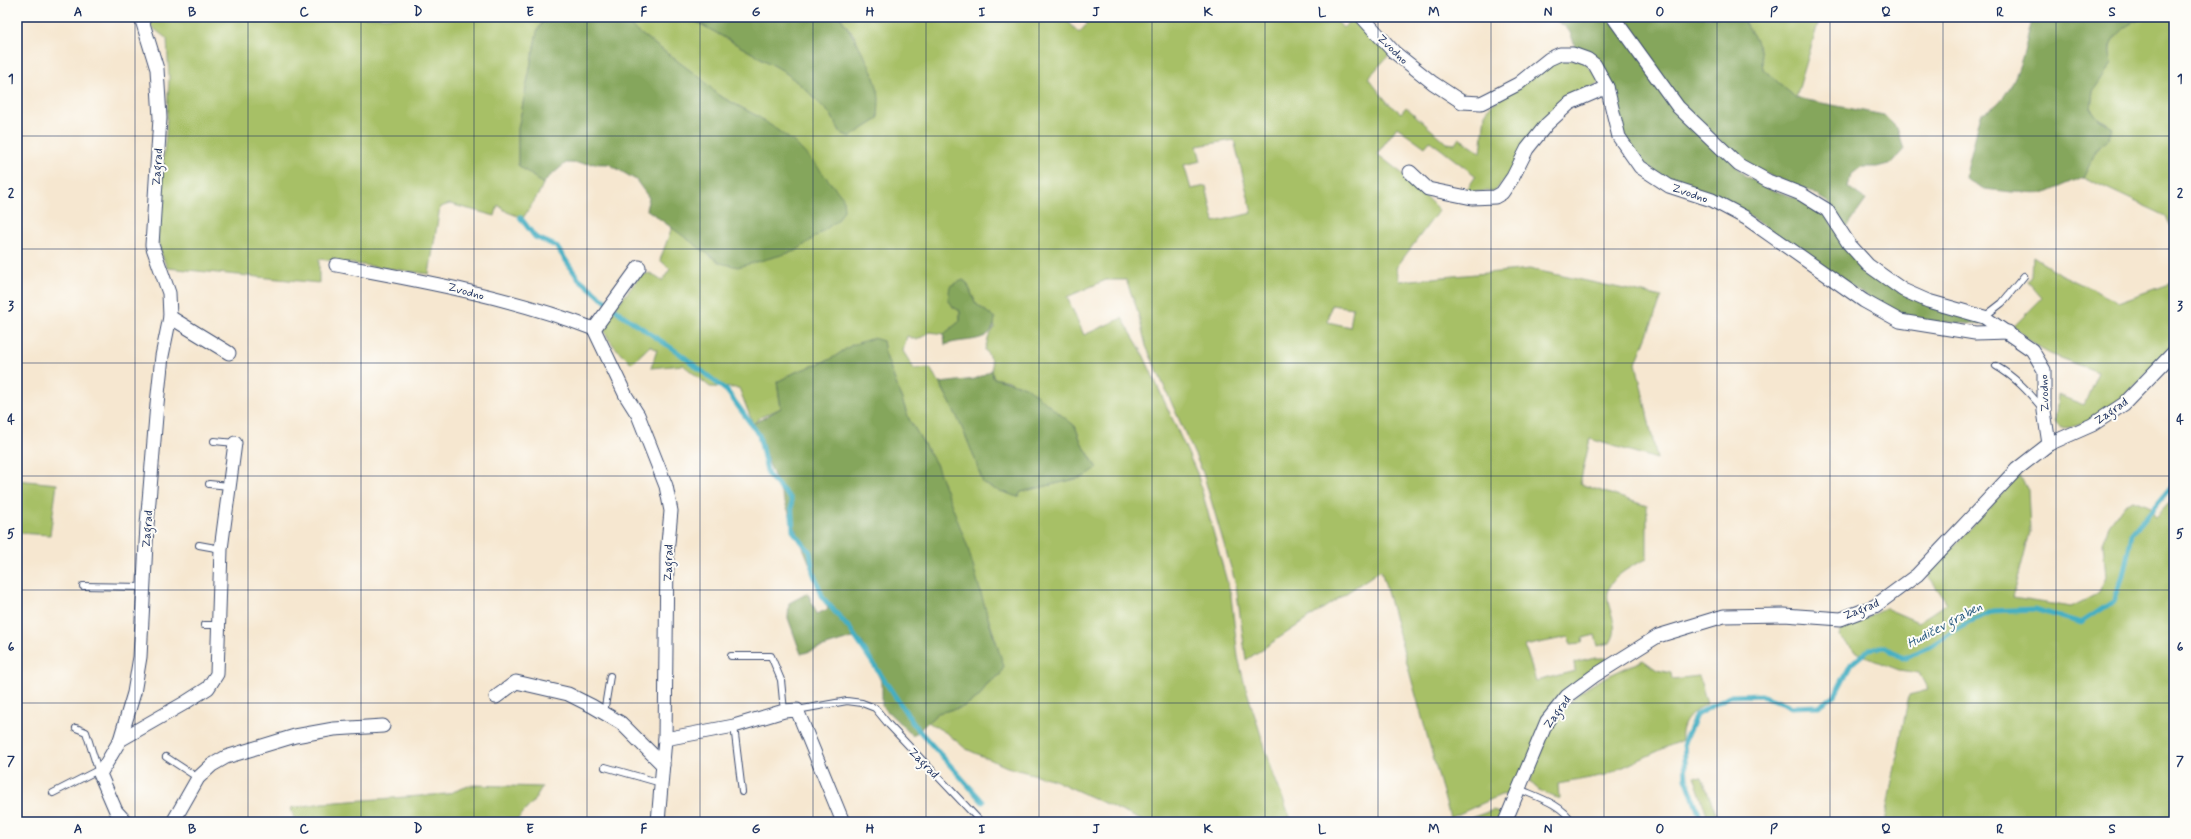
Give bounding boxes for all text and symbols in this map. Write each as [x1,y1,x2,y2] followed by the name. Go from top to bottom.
[74,4,82,21] text: A
[188,4,197,21] text: B
[299,4,309,21] text: C
[414,4,423,21] text: D
[526,4,534,21] text: E
[641,4,648,21] text: F
[752,4,761,21] text: G
[866,4,875,21] text: H
[979,4,986,21] text: I
[1092,4,1100,21] text: J
[1203,4,1213,21] text: K
[1318,4,1327,21] text: L
[1428,4,1440,21] text: M
[1544,4,1553,21] text: N
[1656,4,1665,21] text: O
[1770,4,1778,21] text: P
[1881,4,1891,21] text: Q
[1996,4,2004,21] text: R
[2108,4,2116,21] text: S
[1373,31,1411,68] street label: Zvodno
[8,71,14,88] text: 1
[2177,71,2183,88] text: 1
[149,148,168,186] street label: Zagrad
[1669,180,1710,208] street label: Zvodno
[8,185,15,202] text: 2
[2177,185,2184,202] text: 2
[446,279,486,305] street label: Zvodno
[8,298,14,315] text: 3
[2177,298,2183,315] text: 3
[2036,374,2054,412] street label: Zvodno
[2092,395,2132,430] street label: Zagrad
[7,412,15,429] text: 4
[2176,412,2184,429] text: 4
[139,510,158,548] street label: Zagrad
[7,526,15,543] text: 5
[2176,526,2184,543] text: 5
[660,544,679,582] street label: Zagrad
[1841,595,1882,625] street label: Zagrad
[1904,598,1987,654] water label: Hudičev graben
[8,639,15,656] text: 6
[2177,639,2184,656] text: 6
[1540,693,1576,733] street label: Zagrad
[904,745,942,783] street label: Zagrad
[7,753,15,770] text: 7
[2176,753,2184,770] text: 7
[74,821,82,838] text: A
[188,821,197,838] text: B
[299,821,309,838] text: C
[414,821,423,838] text: D
[526,821,534,838] text: E
[641,821,648,838] text: F
[752,821,761,838] text: G
[866,821,875,838] text: H
[979,821,986,838] text: I
[1092,821,1100,838] text: J
[1203,821,1213,838] text: K
[1318,821,1327,838] text: L
[1428,821,1440,838] text: M
[1544,821,1553,838] text: N
[1656,821,1665,838] text: O
[1770,821,1778,838] text: P
[1881,821,1891,838] text: Q
[1996,821,2004,838] text: R
[2108,821,2116,838] text: S

